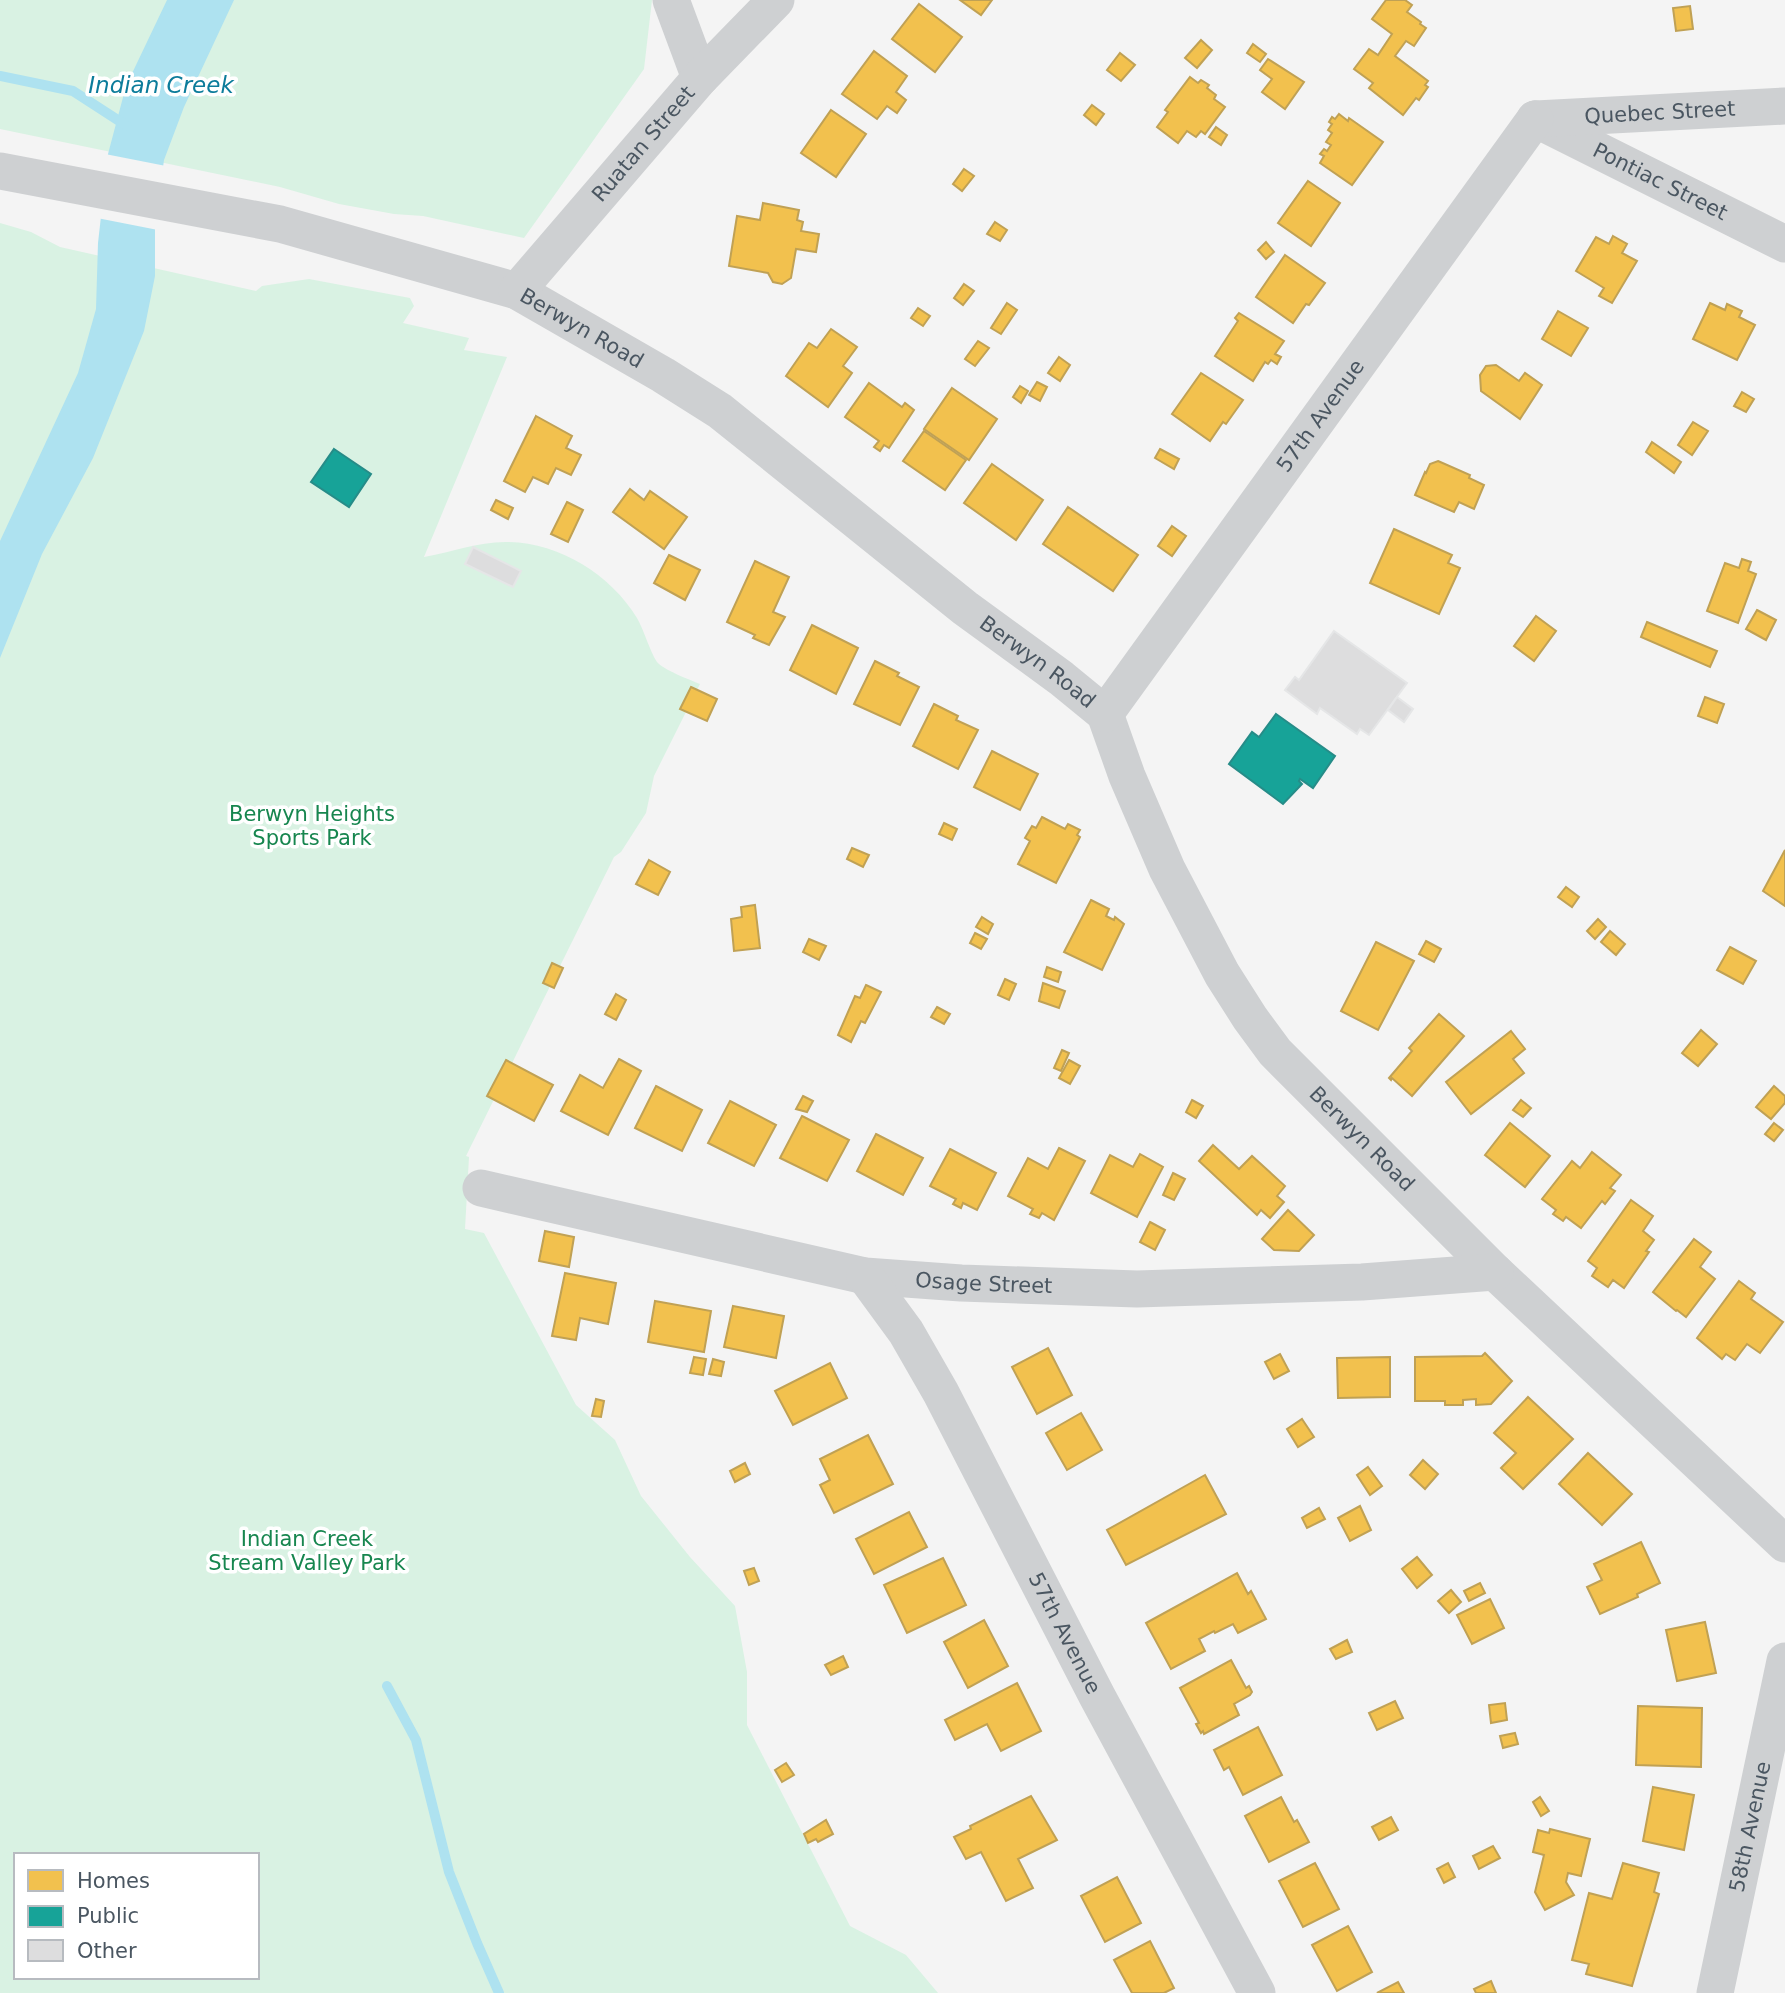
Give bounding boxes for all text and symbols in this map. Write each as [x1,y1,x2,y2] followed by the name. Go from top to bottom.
[88,72,235,98] water label: Indian Creek
[587,81,700,207] street label: Ruatan Street
[1584,97,1736,128] street label: Quebec Street
[1589,138,1731,225] street label: Pontiac Street
[516,283,648,373] street label: Berwyn Road
[1272,355,1369,477] street label: 57th Avenue
[975,611,1100,713] street label: Berwyn Road
[229,802,395,850] park label: Berwyn Heights Sports Park
[1305,1082,1419,1196] street label: Berwyn Road
[914,1268,1053,1298] street label: Osage Street
[208,1527,407,1575] park label: Indian Creek Stream Valley Park
[1024,1569,1106,1698] street label: 57th Avenue
[1725,1759,1776,1894] street label: 58th Avenue
[14,1853,259,1979] legend
[77,1869,150,1893] text: Homes
[77,1904,139,1928] text: Public
[77,1939,137,1963] text: Other

